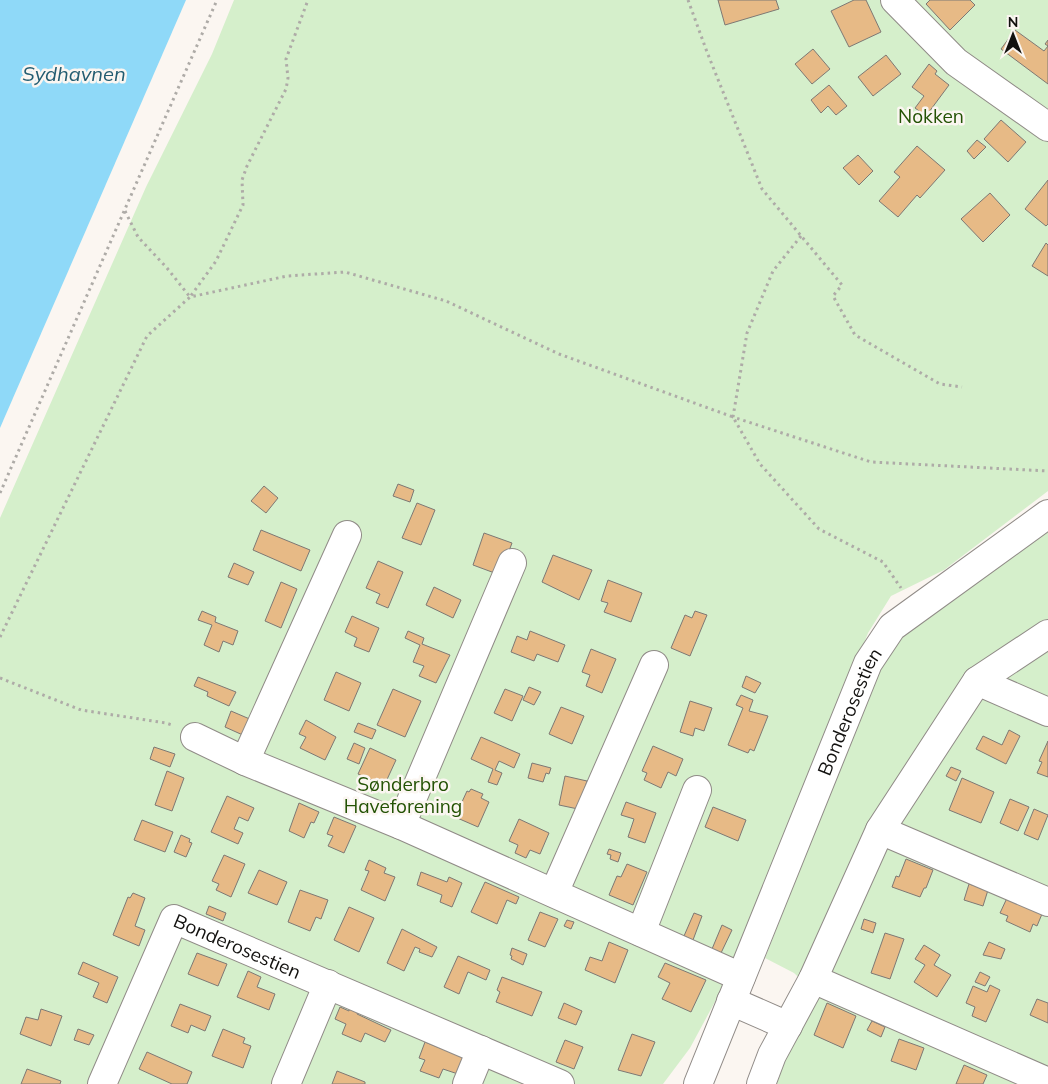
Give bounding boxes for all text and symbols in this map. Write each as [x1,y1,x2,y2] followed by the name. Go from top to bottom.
[988,10,1038,60] north arrow
[1008,13,1018,31] text: N
[22,61,126,86] water label: Sydhavnen
[898,104,964,128] park label: Nokken
[812,643,887,779] street label: Bonderosestien
[344,772,462,818] park label: Sønderbro Haveforening
[170,908,305,984] street label: Bonderosestien

